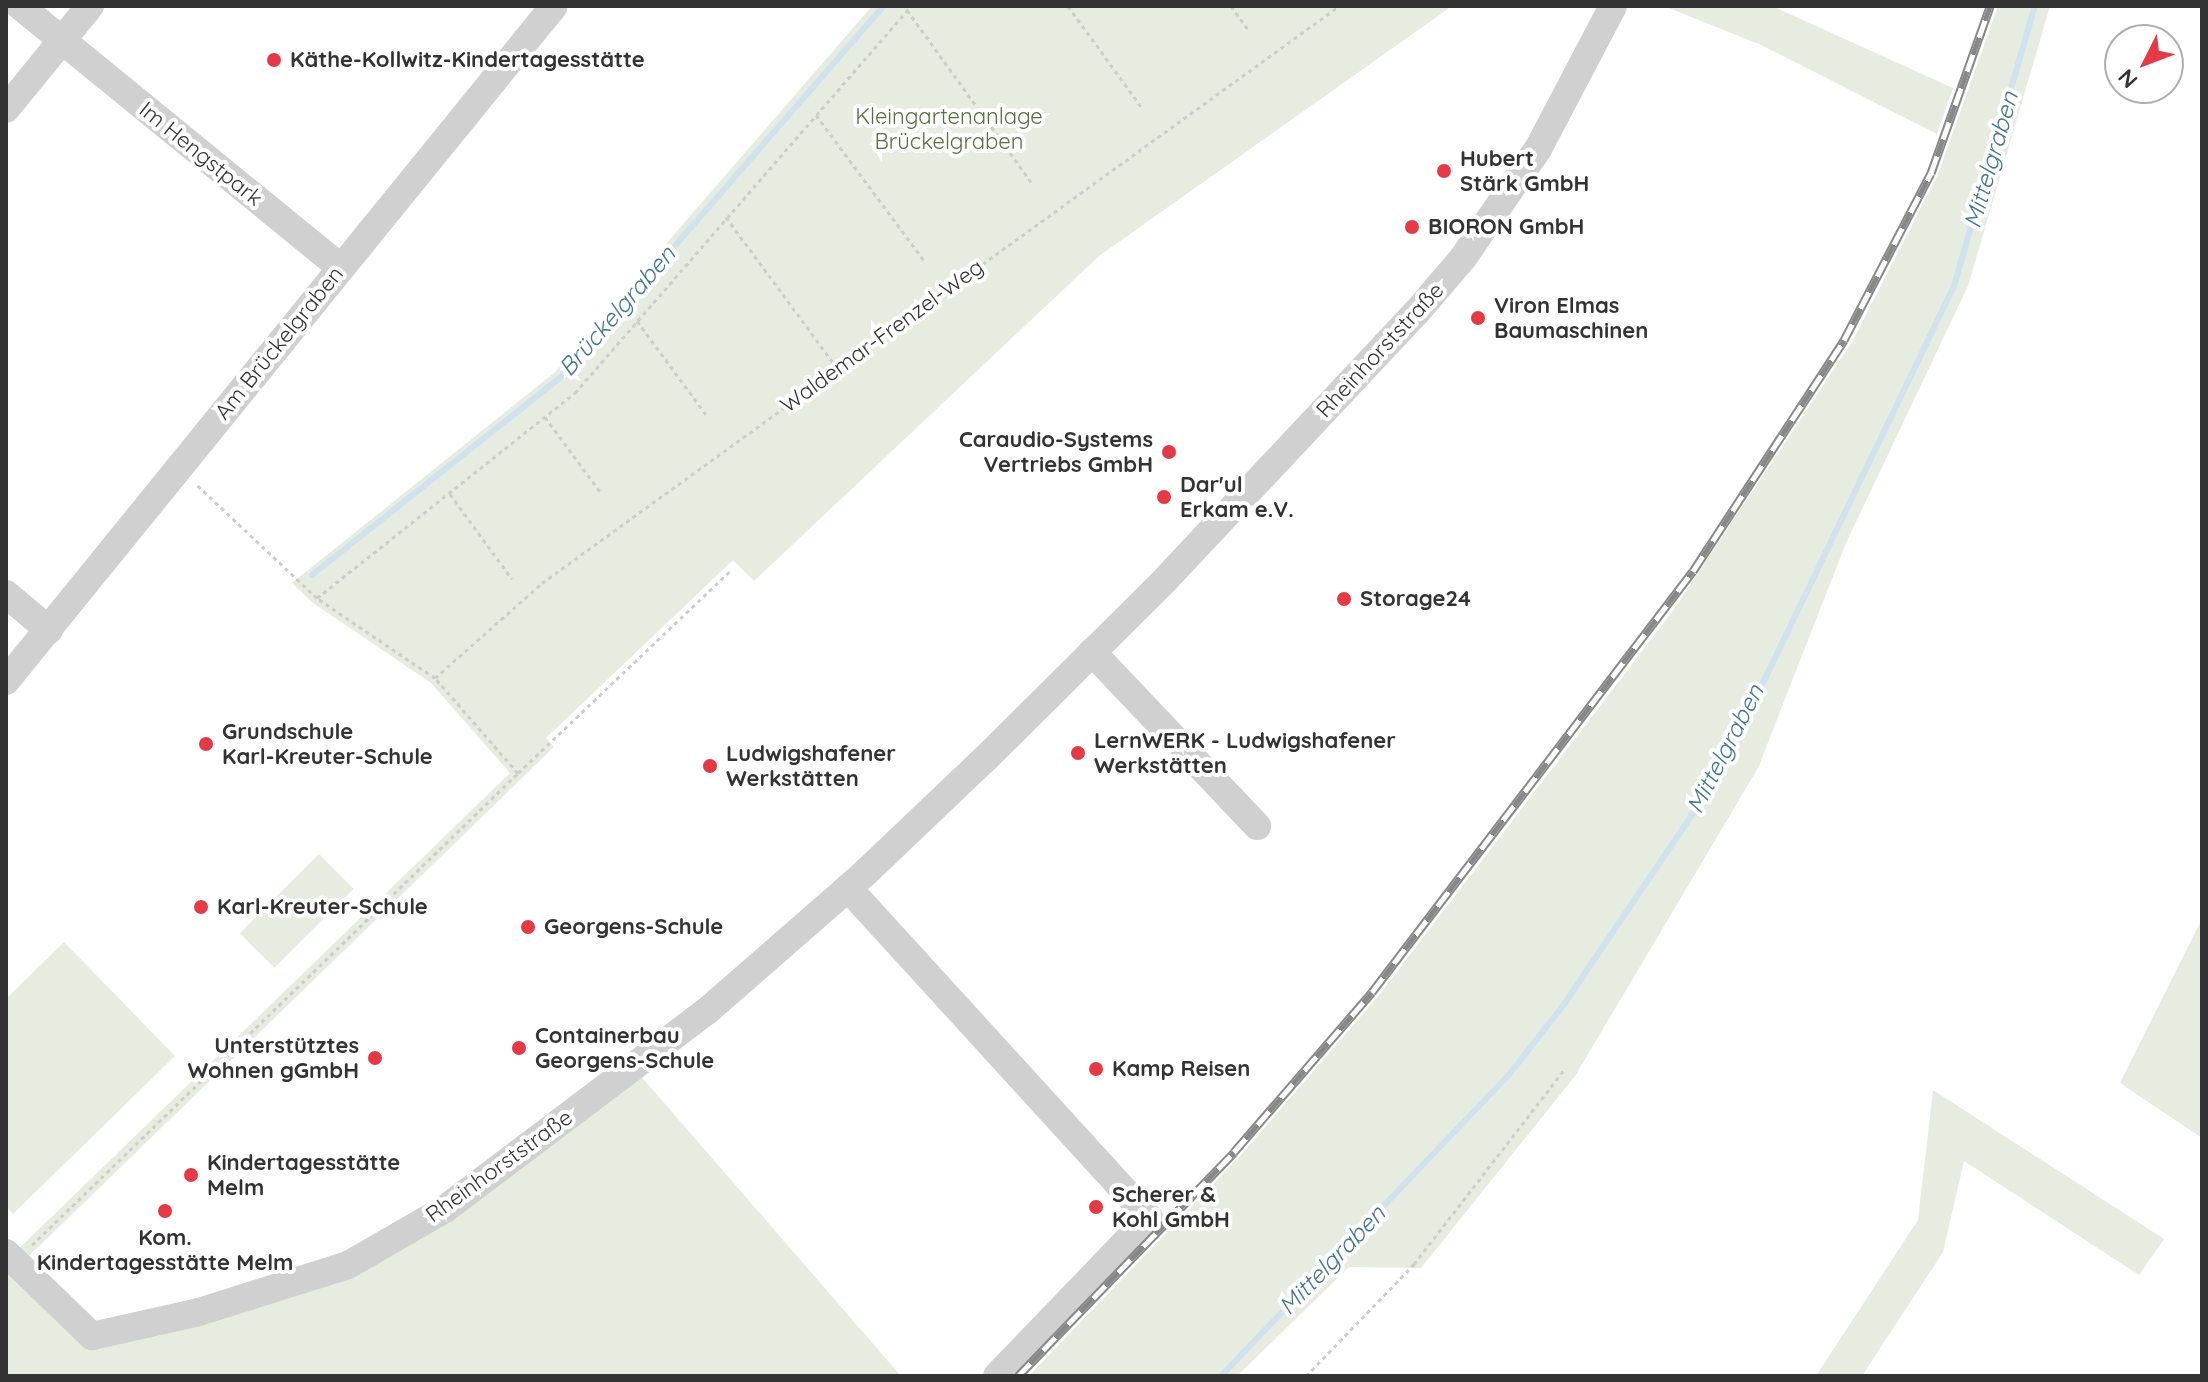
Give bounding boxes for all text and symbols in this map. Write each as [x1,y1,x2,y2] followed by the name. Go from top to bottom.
[2104,24,2184,104] north arrow
[290,47,645,73] place label: Käthe-Kollwitz-Kindertagesstätte
[265,51,283,69] marker: Käthe-Kollwitz-Kindertagesstätte
[2112,63,2143,94] text: N
[1958,89,2024,231] water label: Mittelgraben
[134,96,268,212] street label: Im Hengstpark
[855,103,1043,154] park label: Kleingartenanlage Brückelgraben
[1460,145,1589,196] place label: Hubert Stärk GmbH
[1435,162,1453,180] marker: Hubert Stärk GmbH
[1428,214,1584,240] place label: BIORON GmbH
[1403,218,1421,236] marker: BIORON GmbH
[553,240,681,382] water label: Brückelgraben
[775,254,989,418] street label: Waldemar-Frenzel-Weg
[209,261,349,425] street label: Am Brückelgraben
[1311,277,1449,423] street label: Rheinhorststraße
[1494,292,1648,344] place label: Viron Elmas Baumaschinen
[1469,309,1487,327] marker: Viron Elmas Baumaschinen
[959,426,1153,478] place label: Caraudio-Systems Vertriebs GmbH
[1160,443,1178,461] marker: Caraudio-Systems Vertriebs GmbH
[1180,471,1294,522] place label: Dar'ul Erkam e.V.
[1155,488,1173,506] marker: Dar'ul Erkam e.V.
[1360,586,1471,612] place label: Storage24
[1335,590,1353,608] marker: Storage24
[1680,680,1770,818] water label: Mittelgraben
[222,718,433,770] place label: Grundschule Karl-Kreuter-Schule
[1094,727,1396,778] place label: LernWERK - Ludwigshafener Werkstätten
[197,735,215,753] marker: Grundschule Karl-Kreuter-Schule
[726,740,896,792] place label: Ludwigshafener Werkstätten
[1069,744,1087,762] marker: LernWERK - Ludwigshafener Werkstätten
[701,757,719,775] marker: Ludwigshafener Werkstätten
[217,894,428,920] place label: Karl-Kreuter-Schule
[192,898,210,916] marker: Karl-Kreuter-Schule
[544,914,723,940] place label: Georgens-Schule
[519,918,537,936] marker: Georgens-Schule
[535,1022,714,1074] place label: Containerbau Georgens-Schule
[188,1032,359,1084] place label: Unterstütztes Wohnen gGmbH
[510,1039,528,1057] marker: Containerbau Georgens-Schule
[366,1049,384,1067] marker: Unterstütztes Wohnen gGmbH
[1112,1056,1250,1082] place label: Kamp Reisen
[1087,1060,1105,1078] marker: Kamp Reisen
[421,1104,577,1228] street label: Rheinhorststraße
[207,1149,400,1200] place label: Kindertagesstätte Melm
[182,1166,200,1184] marker: Kindertagesstätte Melm
[1112,1181,1230,1232] place label: Scherer & Kohl GmbH
[1087,1198,1105,1216] marker: Scherer & Kohl GmbH
[1273,1199,1391,1321] water label: Mittelgraben
[156,1202,174,1220] marker: Kom. Kindertagesstätte Melm
[37,1224,293,1276] place label: Kom. Kindertagesstätte Melm

